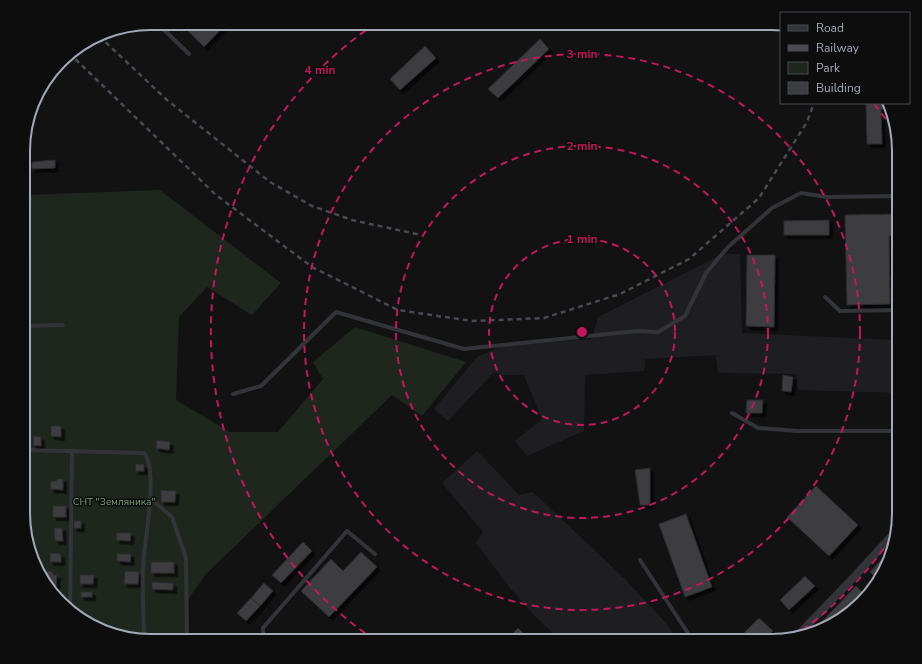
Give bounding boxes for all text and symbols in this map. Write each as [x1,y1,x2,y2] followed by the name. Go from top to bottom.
[780,12,910,104] legend
[816,20,844,36] text: Road
[816,40,860,56] text: Railway
[566,46,598,62] text: 3 min
[816,60,841,76] text: Park
[304,62,336,78] text: 4 min
[816,80,861,96] text: Building
[566,138,598,154] text: 2 min
[566,231,598,247] text: 1 min
[575,325,589,339] centre of rings
[73,495,155,509] park label: СНТ "Земляника"

